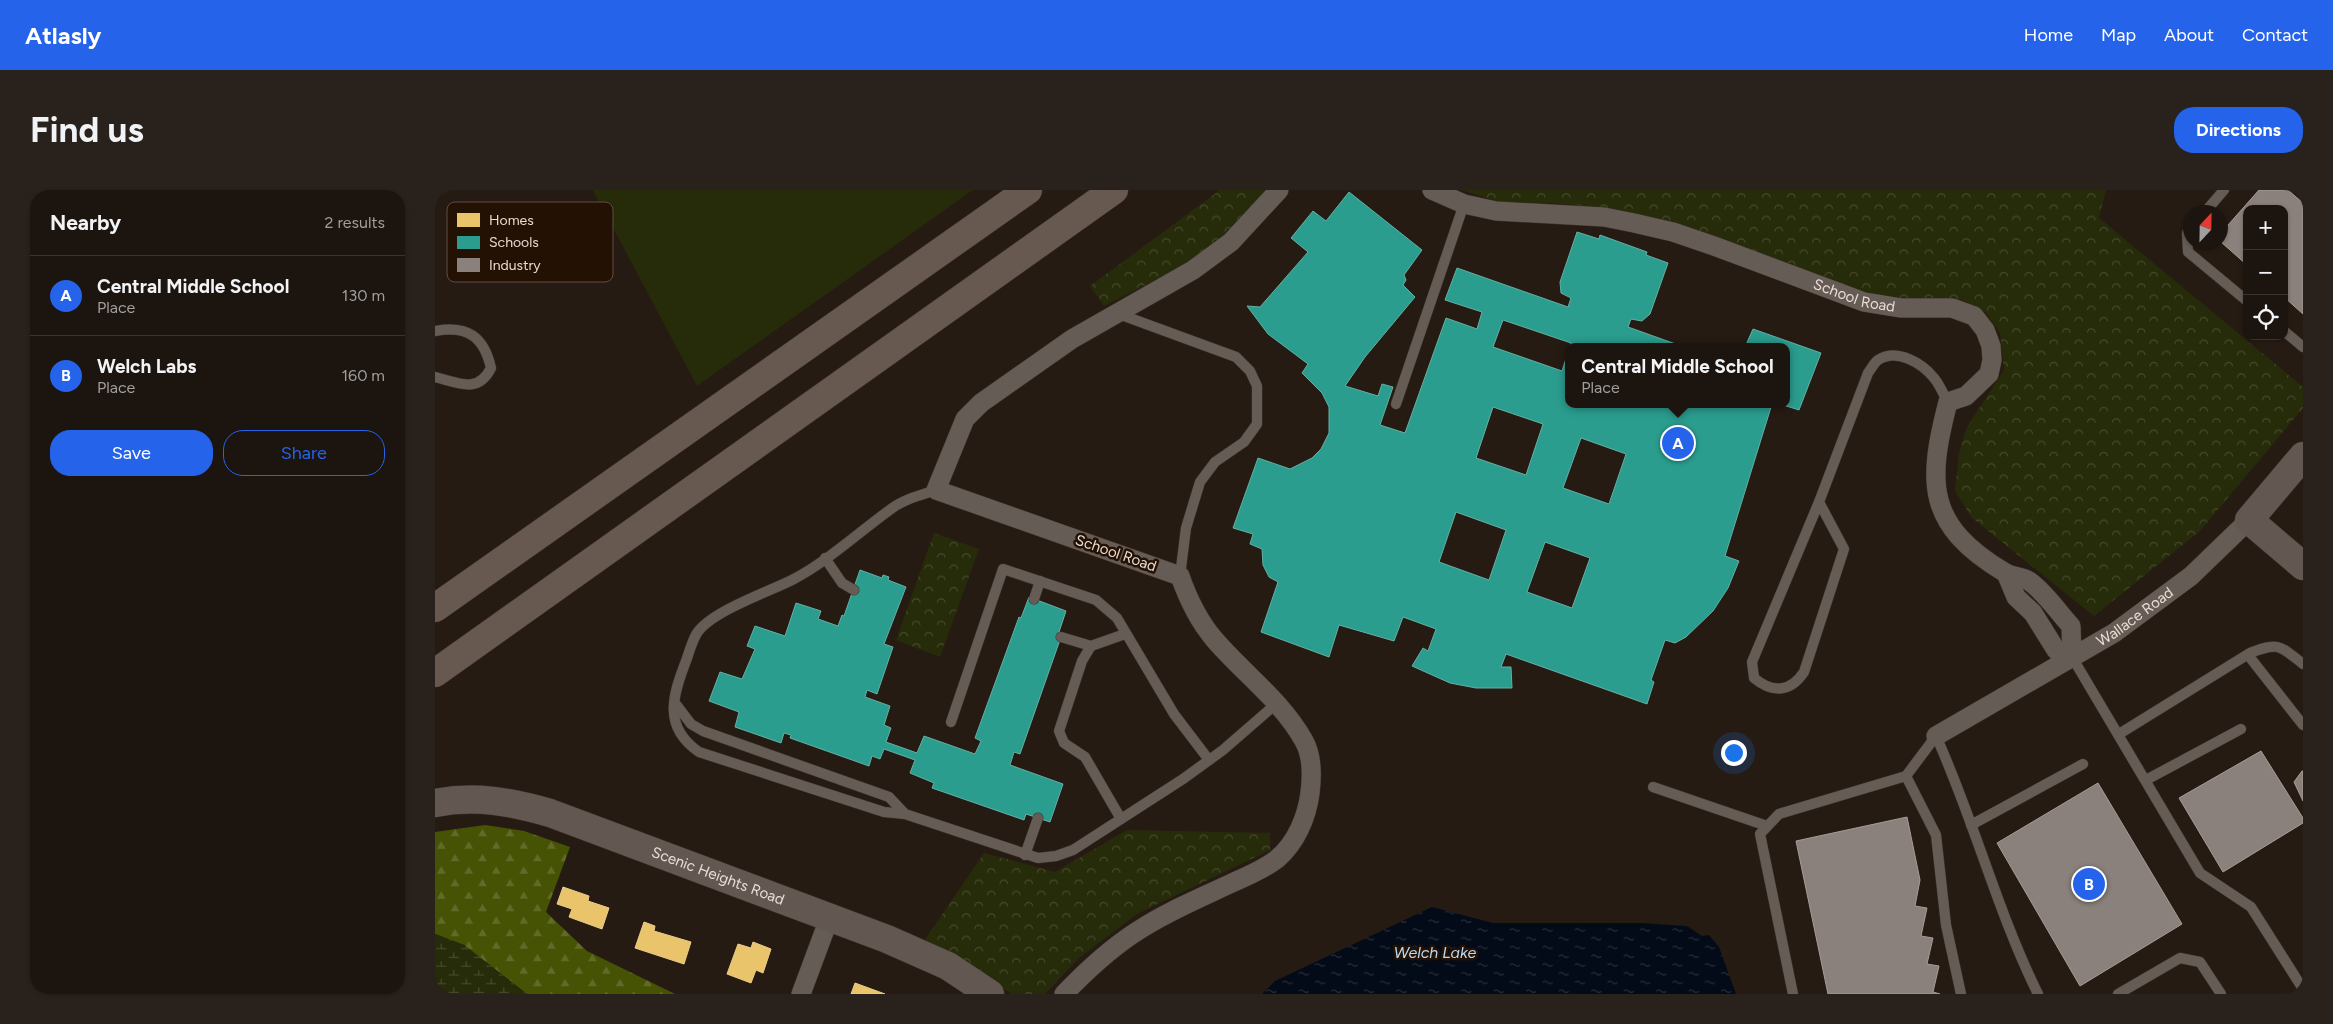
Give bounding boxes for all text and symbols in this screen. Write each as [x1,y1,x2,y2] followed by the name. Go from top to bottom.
[25,21,101,50] text: Atlasly
[2024,24,2073,46] text: Home
[2101,24,2136,46] text: Map
[2164,24,2214,46] text: About
[2242,24,2308,46] text: Contact
[2174,107,2303,153] button: Directions
[30,109,144,151] text: Find us
[447,202,613,282] legend
[2183,205,2228,250] north arrow
[2243,205,2288,340] map controls
[2243,205,2288,250] button: +
[50,210,121,235] text: Nearby
[489,212,534,229] text: Homes
[325,213,385,232] text: 2 results
[489,234,539,251] text: Schools
[2243,250,2288,295] button: −
[489,257,541,274] text: Industry
[97,275,289,298] text: Central Middle School
[1811,275,1896,316] street label: School Road
[60,286,72,305] text: A
[342,286,385,305] text: 130 m
[2243,295,2288,340] button: locate
[97,298,135,317] text: Place
[1565,343,1790,408] popup
[97,355,196,378] text: Welch Labs
[1581,355,1774,378] text: Central Middle School
[61,366,71,385] text: B
[342,366,385,385] text: 160 m
[97,378,135,397] text: Place
[1581,378,1620,397] text: Place
[1662,424,1694,462] pin: A
[50,430,213,476] button: Save
[223,430,385,476] button: Share
[1073,531,1159,575] street label: School Road
[2093,583,2177,650] street label: Wallace Road
[1721,740,1747,766] your location
[649,843,787,909] street label: Scenic Heights Road
[2073,865,2105,903] pin: B
[1394,943,1477,962] water label: Welch Lake

